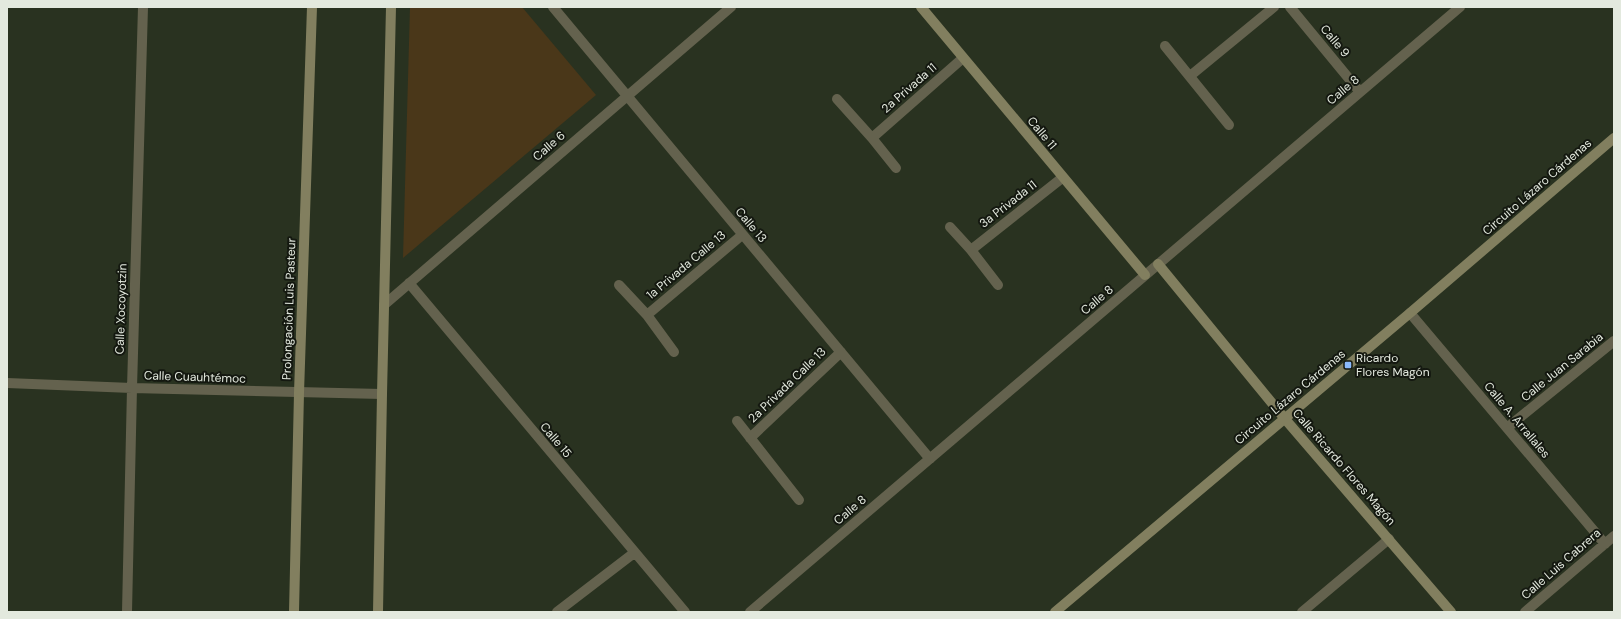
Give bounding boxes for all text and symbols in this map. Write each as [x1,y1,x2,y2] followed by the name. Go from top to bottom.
[1317,21,1353,61] street label: Calle 9
[878,60,940,116] street label: 2a Privada 11
[1323,72,1363,108] street label: Calle 8
[1024,113,1060,153] street label: Calle 11
[529,127,569,165] street label: Calle 6
[1479,135,1595,239] street label: Circuito Lázaro Cárdenas
[976,177,1040,231] street label: 3a Privada 11
[732,204,770,246] street label: Calle 13
[643,227,729,303] street label: 1a Privada Calle 13
[279,237,299,380] street label: Prolongación Luis Pasteur
[111,263,131,355] street label: Calle Xocoyotzin
[1077,282,1117,318] street label: Calle 8
[1518,329,1606,405] street label: Calle Juan Sarabia
[745,344,829,426] street label: 2a Privada Calle 13
[1231,346,1349,448] street label: Circuito Lázaro Cárdenas
[1356,350,1430,380] place label: Ricardo Flores Magón
[1343,360,1353,370] marker: Ricardo Flores Magón
[144,367,247,387] street label: Calle Cuauhtémoc
[1480,379,1554,461] street label: Calle A. Arrallales
[1289,405,1399,529] street label: Calle Ricardo Flores Magón
[537,419,575,461] street label: Calle 15
[830,492,870,528] street label: Calle 8
[1518,525,1604,603] street label: Calle Luis Cabrera

